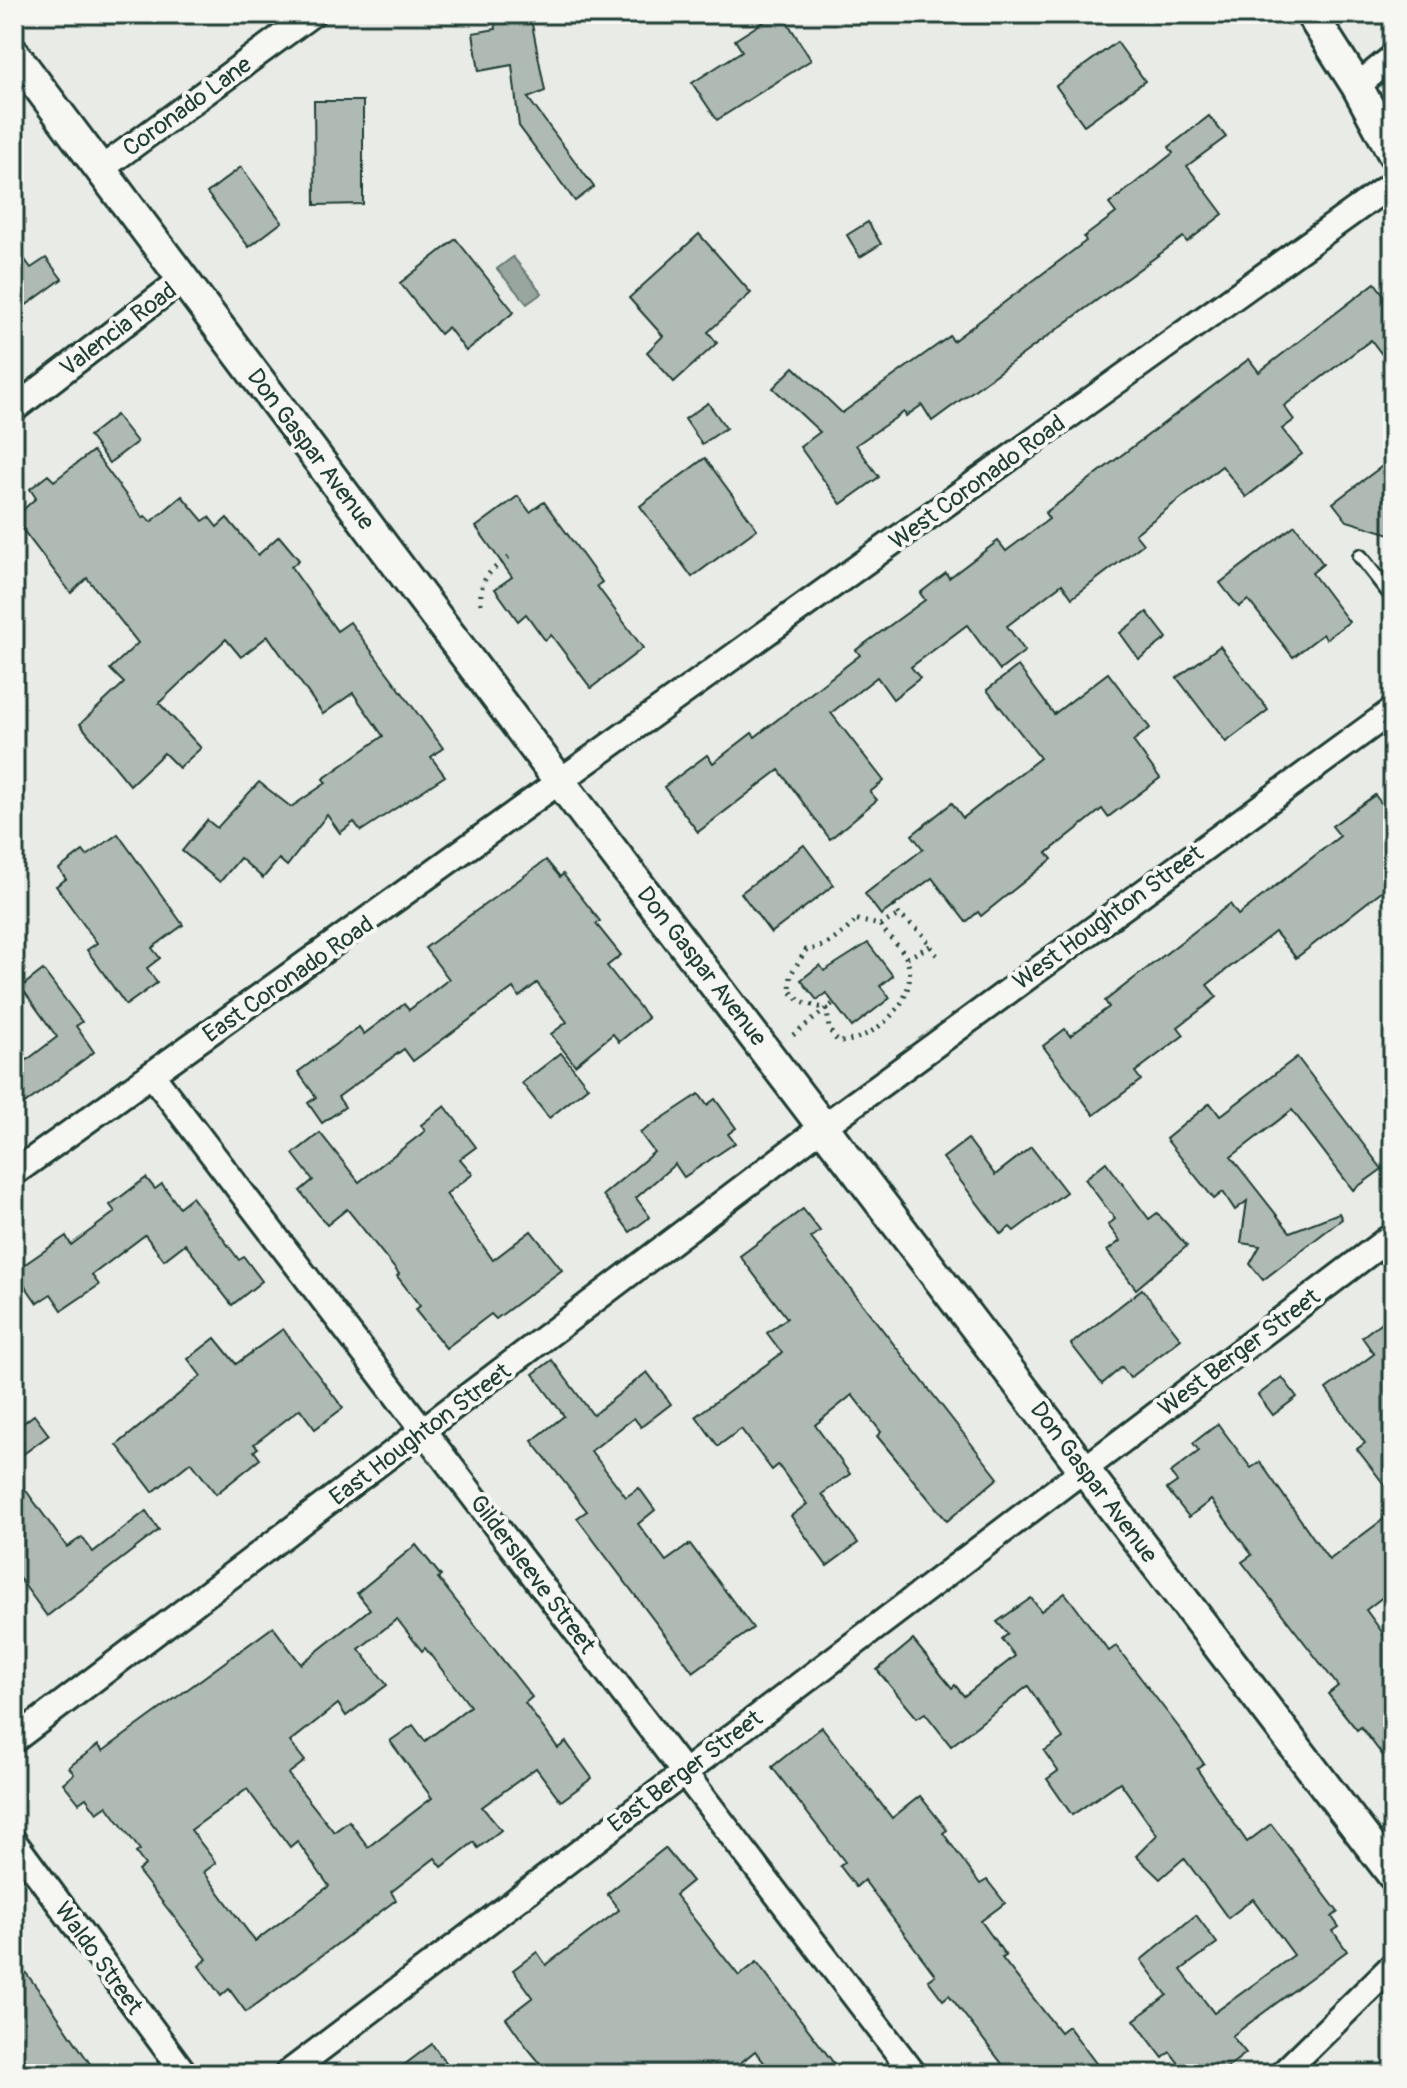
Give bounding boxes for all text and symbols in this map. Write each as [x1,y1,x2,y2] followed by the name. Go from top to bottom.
[117,50,257,163] street label: Coronado Lane
[54,276,182,383] street label: Valencia Road
[241,363,381,536] street label: Don Gaspar Avenue
[884,409,1071,556] street label: West Coronado Road
[1008,839,1209,996] street label: West Houghton Street
[630,881,773,1052] street label: Don Gaspar Avenue
[197,910,379,1049] street label: East Coronado Road
[1153,1282,1326,1423] street label: West Berger Street
[324,1357,517,1512] street label: East Houghton Street
[1024,1396,1164,1569] street label: Don Gaspar Avenue
[463,1489,602,1660] street label: Gildersleeve Street
[602,1704,769,1839] street label: East Berger Street
[48,1896,149,2020] street label: Waldo Street

